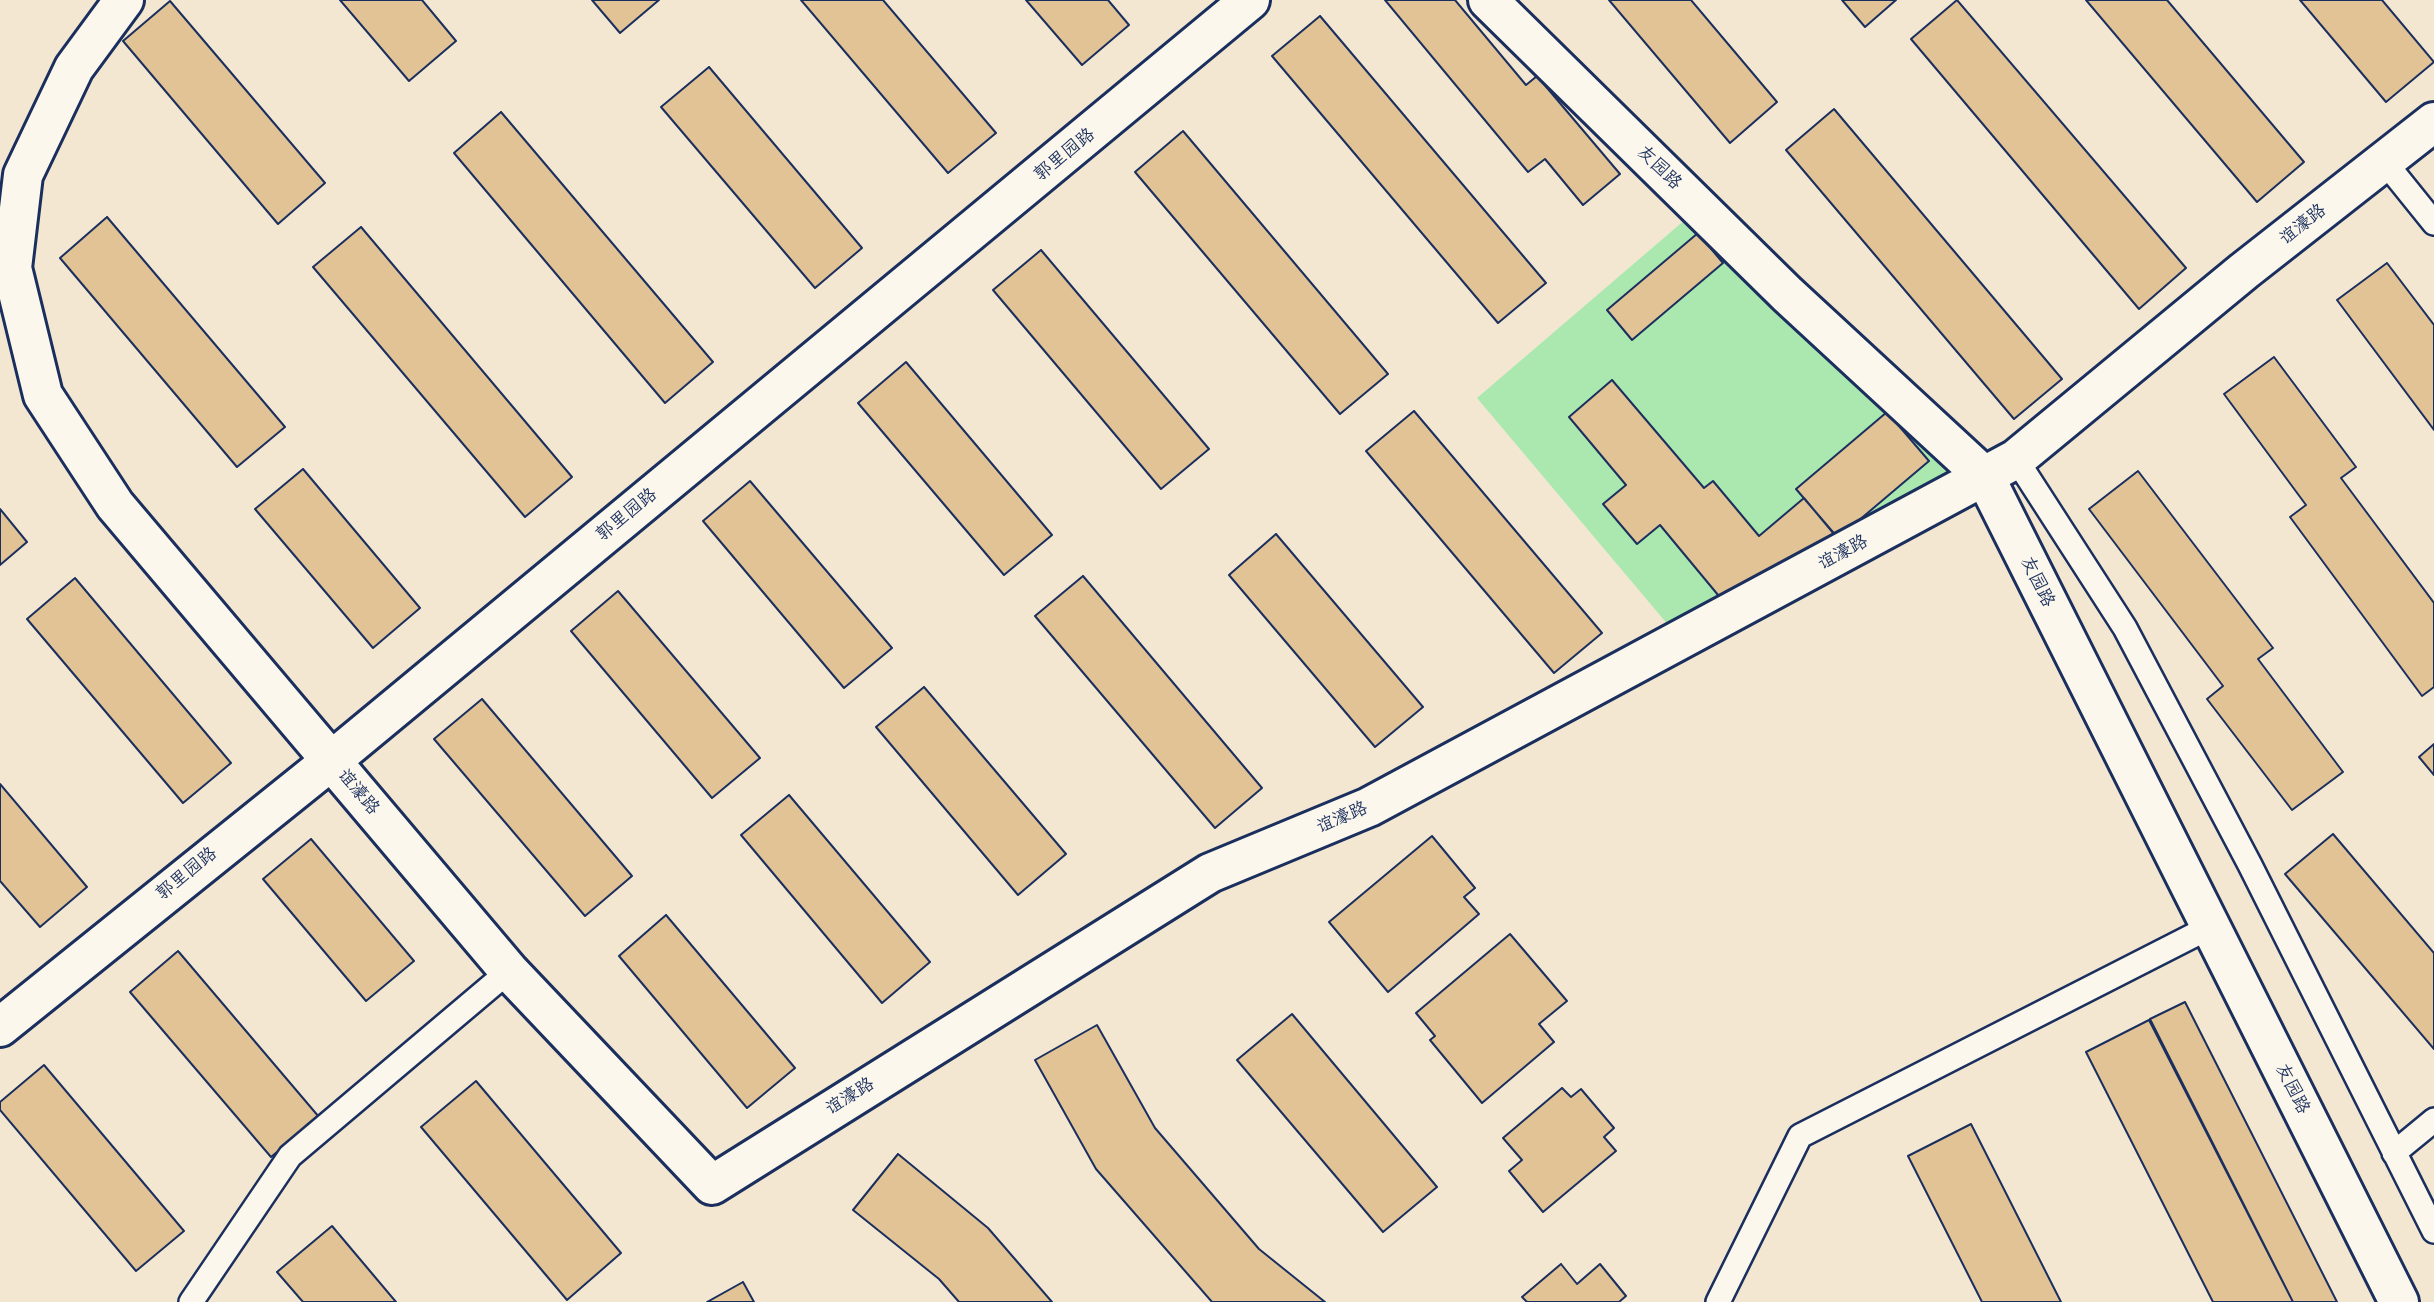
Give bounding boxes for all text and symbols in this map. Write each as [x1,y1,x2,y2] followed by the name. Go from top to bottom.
[1030,124,1100,186] street label: 郭里园路
[1632,141,1686,195] street label: 友园路
[2275,200,2331,250] street label: 谊濠路
[592,484,662,546] street label: 郭里园路
[1814,531,1872,575] street label: 谊濠路
[2015,553,2059,611] street label: 友园路
[332,764,384,820] street label: 谊濠路
[1313,798,1371,838] street label: 谊濠路
[152,843,222,905] street label: 郭里园路
[2270,1060,2314,1118] street label: 友园路
[821,1074,879,1120] street label: 谊濠路

